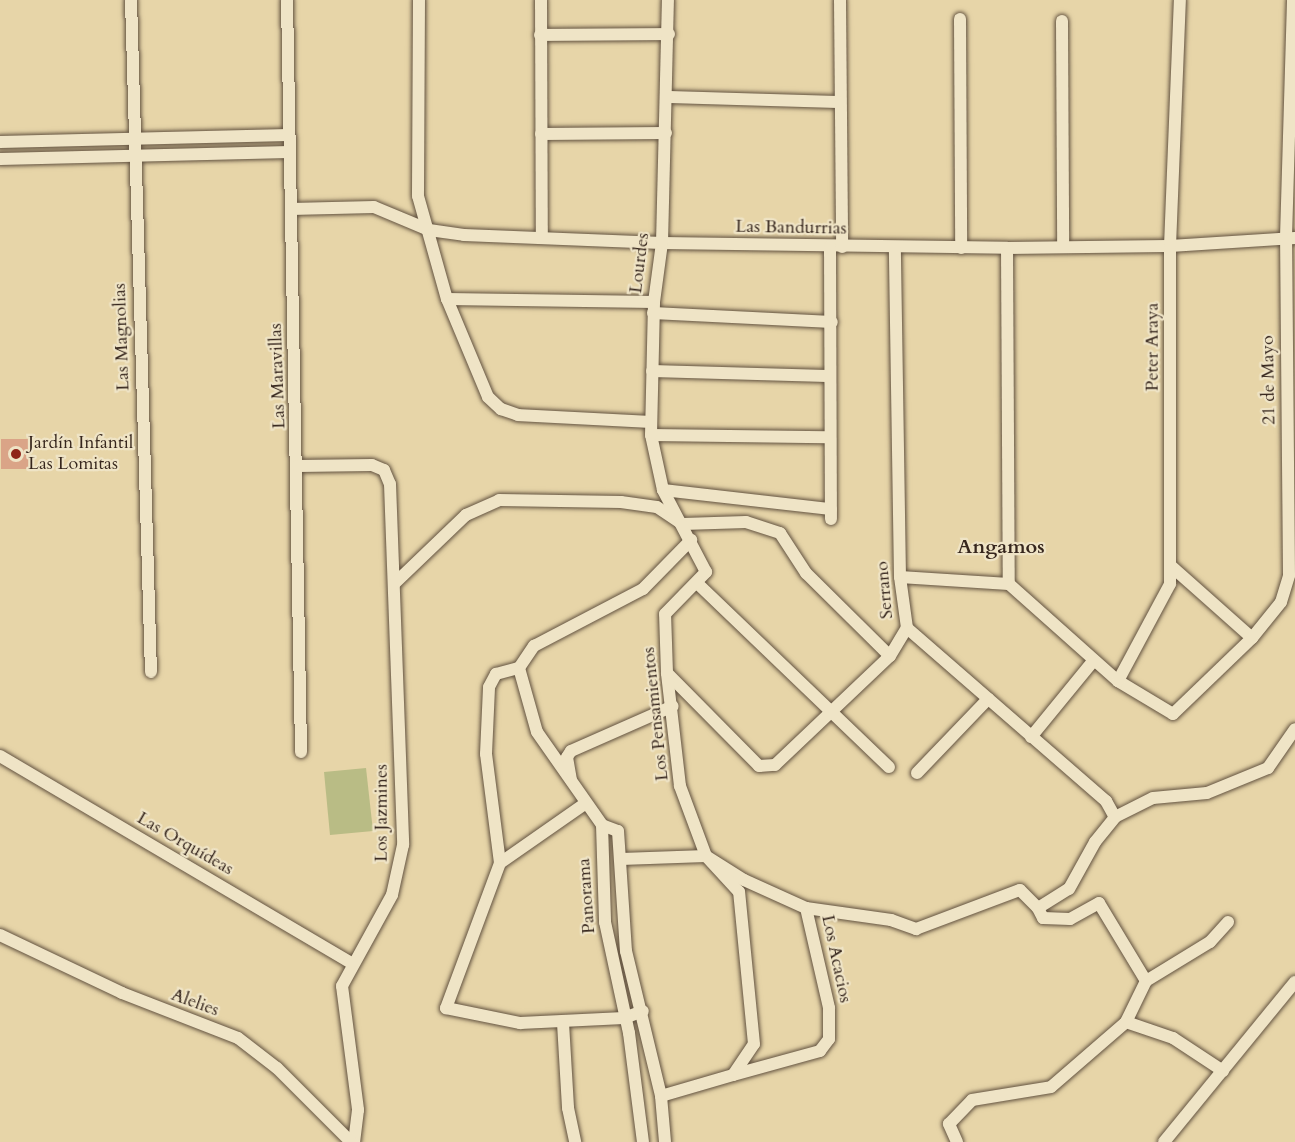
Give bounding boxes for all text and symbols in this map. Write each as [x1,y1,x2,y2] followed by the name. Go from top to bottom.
[735,216,847,240] street label: Las Bandurrias
[626,231,654,295] street label: Lourdes
[109,283,135,391] street label: Las Magnolias
[1142,303,1164,391] street label: Peter Araya
[265,323,291,429] street label: Las Maravillas
[1257,335,1281,425] street label: 21 de Mayo
[28,433,133,476] place label: Jardín Infantil Las Lomitas
[9,447,23,461] marker: Jardín Infantil Las Lomitas
[957,534,1045,558] district label: Angamos
[872,560,898,620] street label: Serrano
[638,646,674,782] street label: Los Pensamientos
[371,764,393,862] street label: Los Jazmines
[133,808,237,880] street label: Las Orquídeas
[574,857,600,935] street label: Panorama
[816,913,856,1005] street label: Los Acacios
[168,984,222,1022] street label: Alelies

